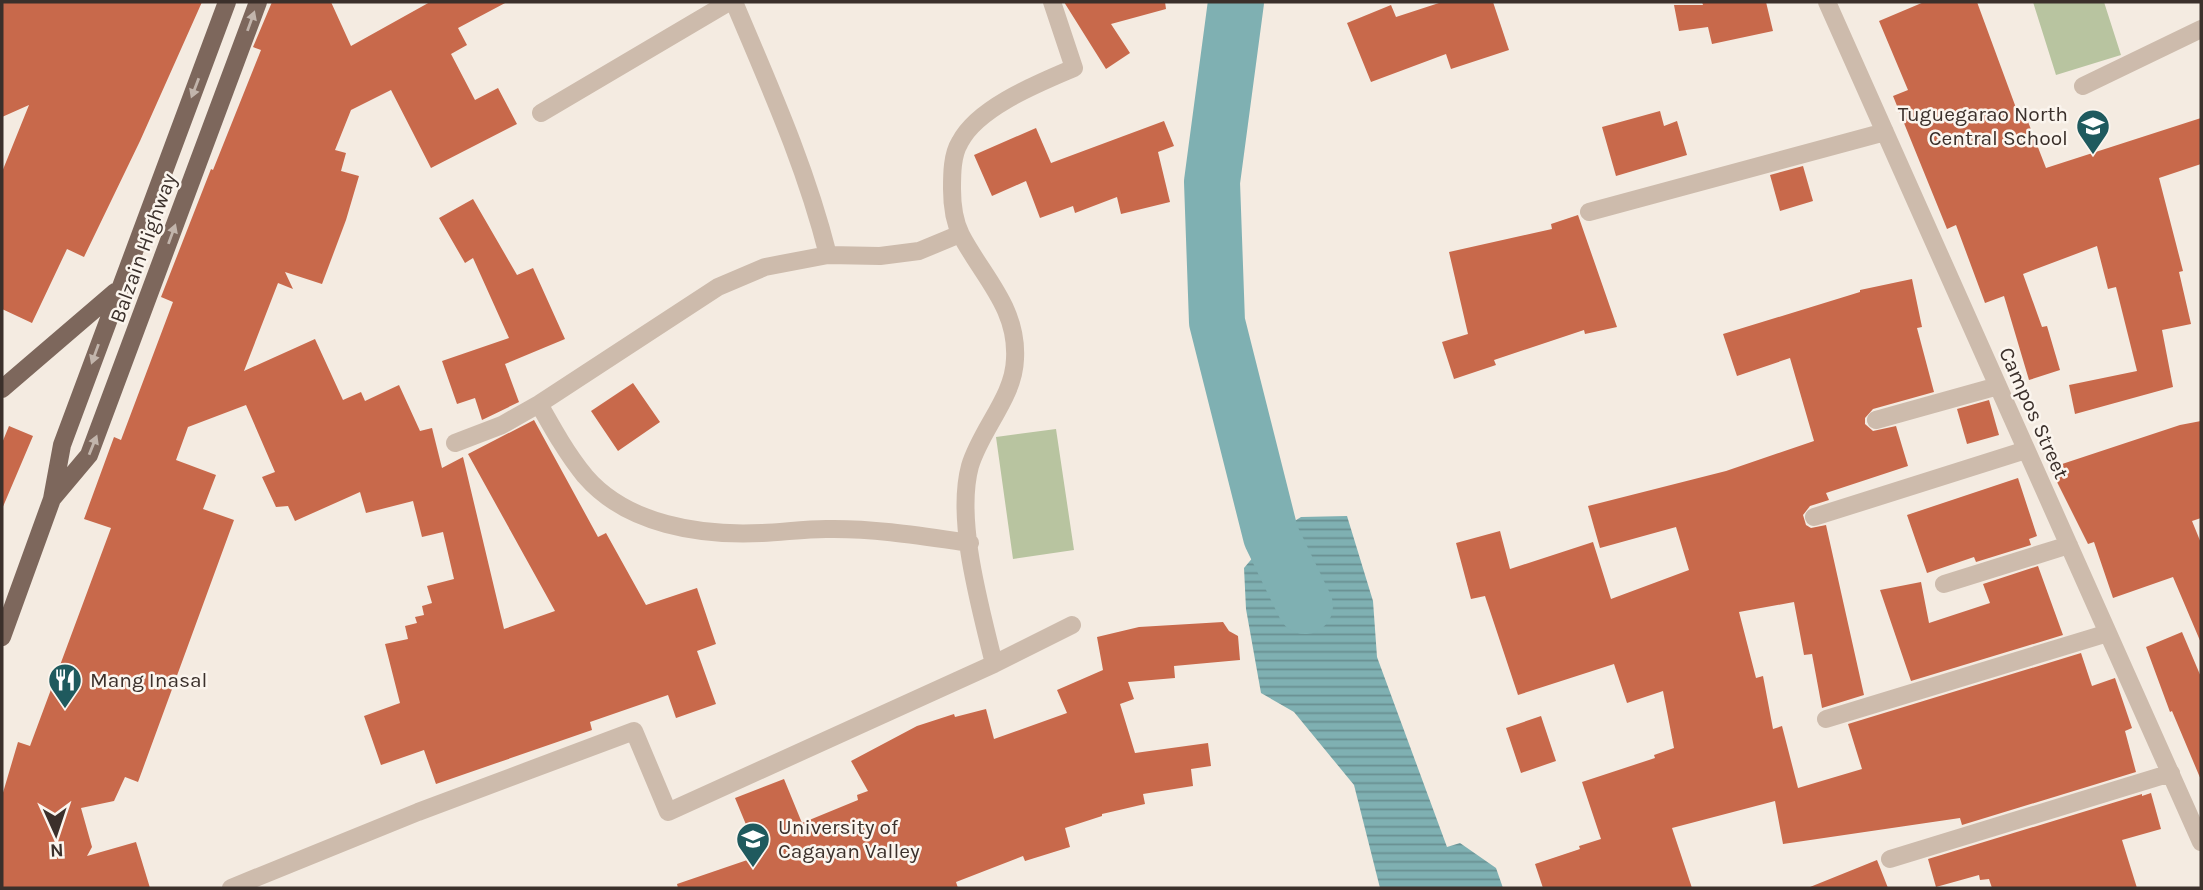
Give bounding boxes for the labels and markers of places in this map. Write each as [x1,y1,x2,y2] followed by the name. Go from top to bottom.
[1898,102,2068,150] place label: Tuguegarao North Central School
[2074,107,2112,156] school or university icon: Tuguegarao North Central School
[46,661,84,710] restaurant icon: Mang Inasal
[90,668,207,692] place label: Mang Inasal
[778,815,920,863] place label: University of Cagayan Valley
[734,820,772,869] school or university icon: University of Cagayan Valley

